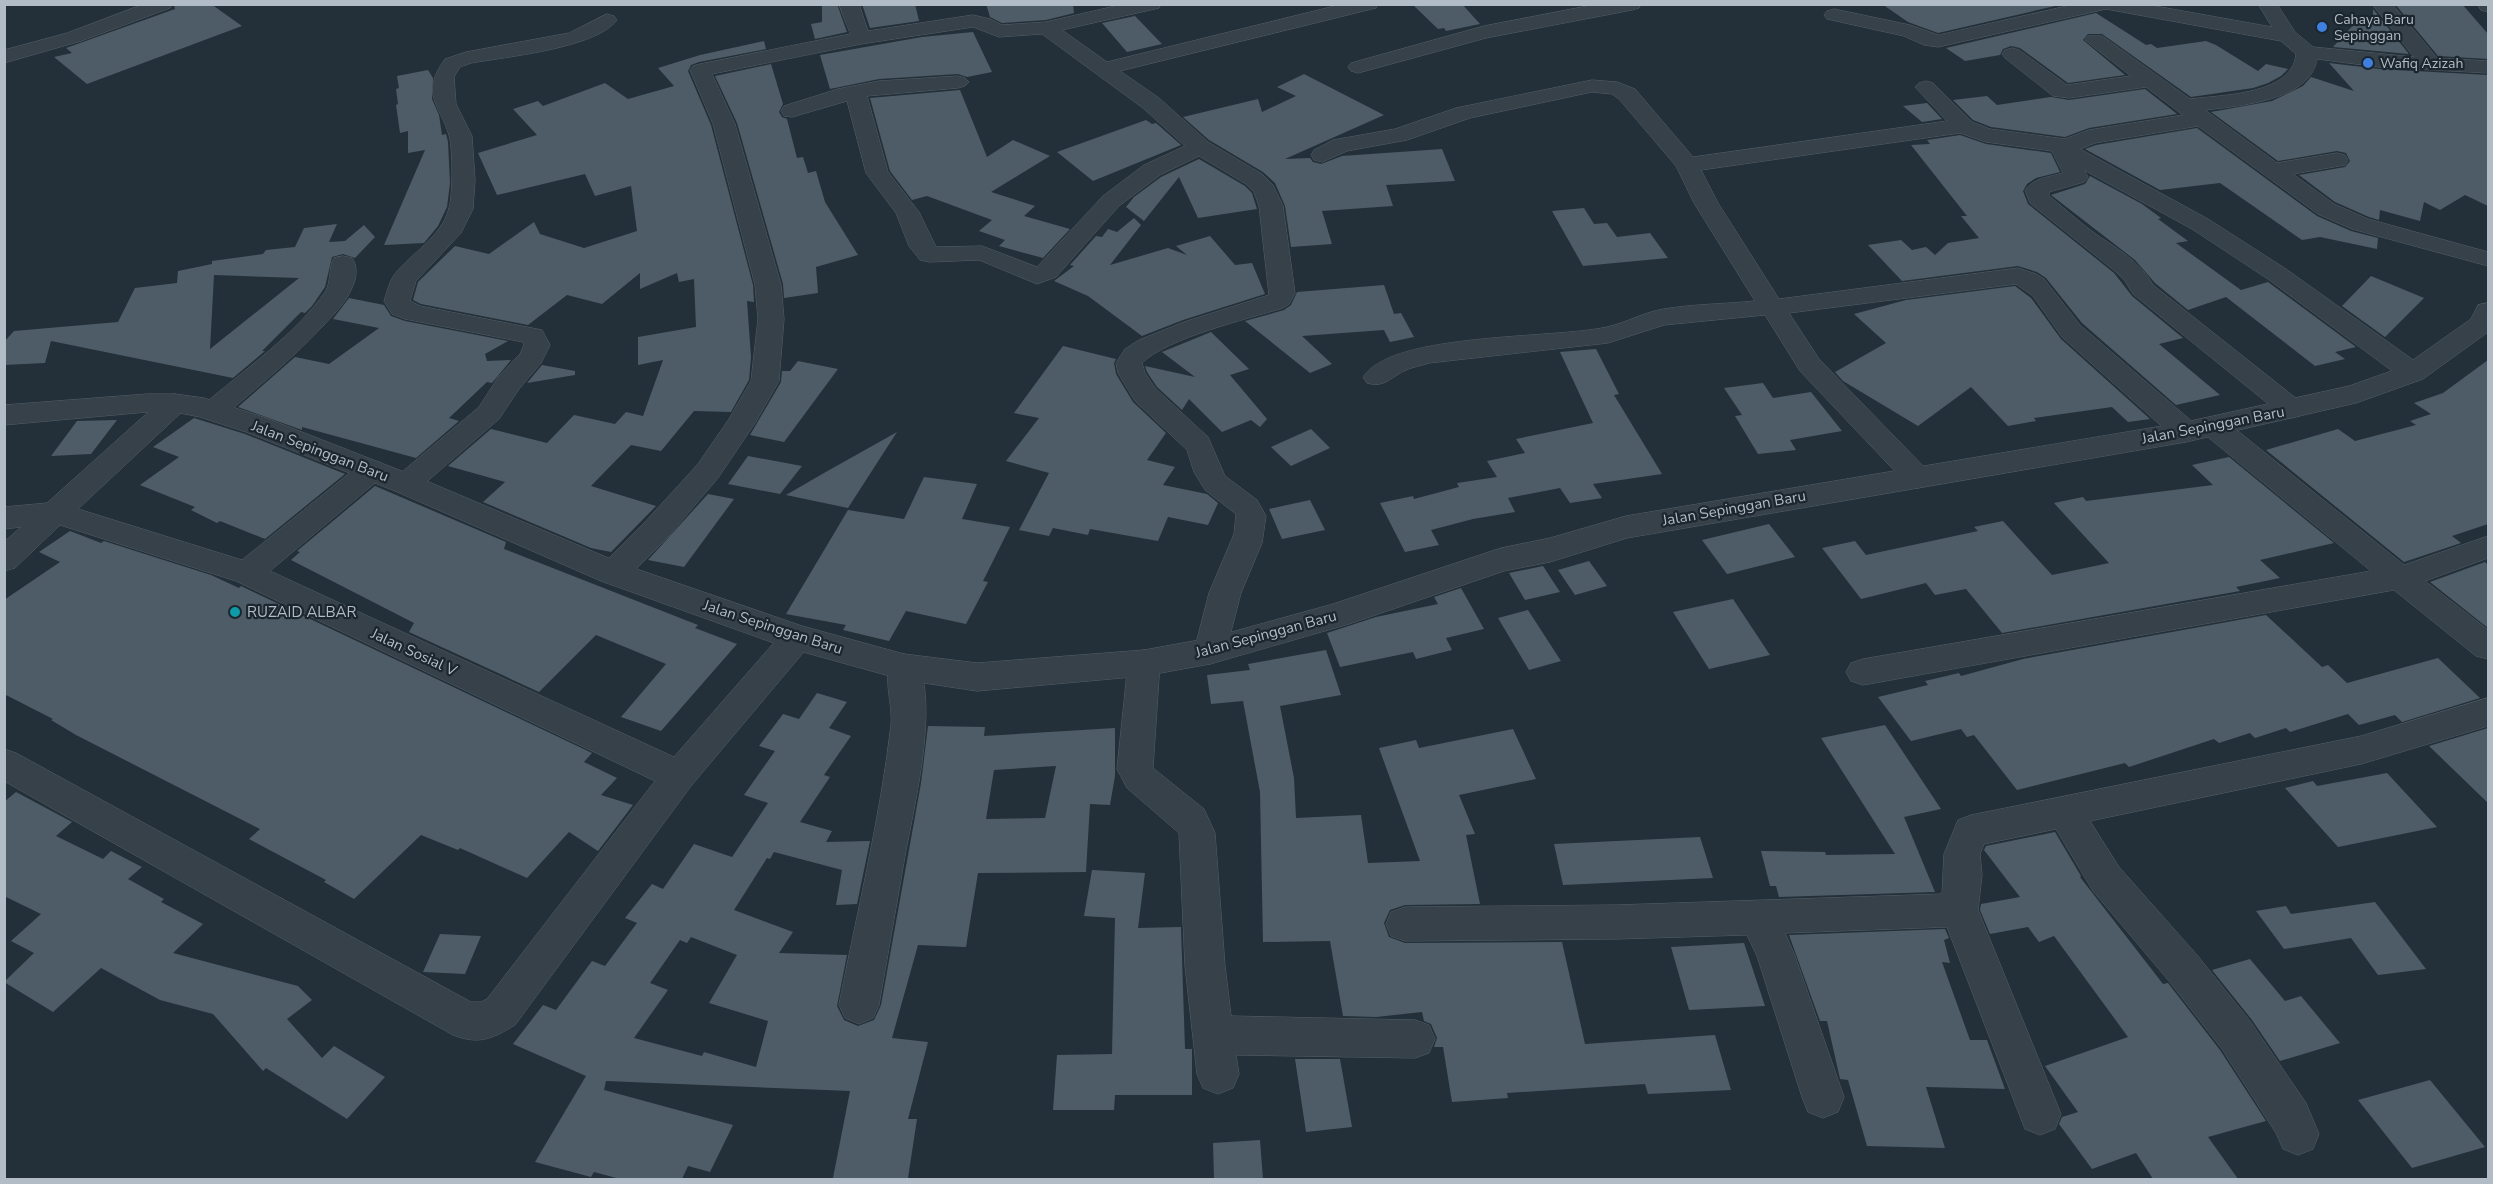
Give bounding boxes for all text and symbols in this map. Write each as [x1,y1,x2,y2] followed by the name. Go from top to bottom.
[2334,10,2414,45] place label: Cahaya Baru Sepinggan
[2315,20,2329,34] marker: Cahaya Baru Sepinggan
[2380,54,2463,73] place label: Wafiq Azizah
[2361,56,2375,70] marker: Wafiq Azizah
[2139,401,2286,449] street label: Jalan Sepinggan Baru
[248,415,391,486] street label: Jalan Sepinggan Baru
[1660,486,1807,531] street label: Jalan Sepinggan Baru
[700,595,845,659] street label: Jalan Sepinggan Baru
[247,602,356,622] place label: RUZAID ALBAR
[228,605,242,619] marker: RUZAID ALBAR
[1192,606,1339,663] street label: Jalan Sepinggan Baru
[367,623,461,681] street label: Jalan Sosial V

